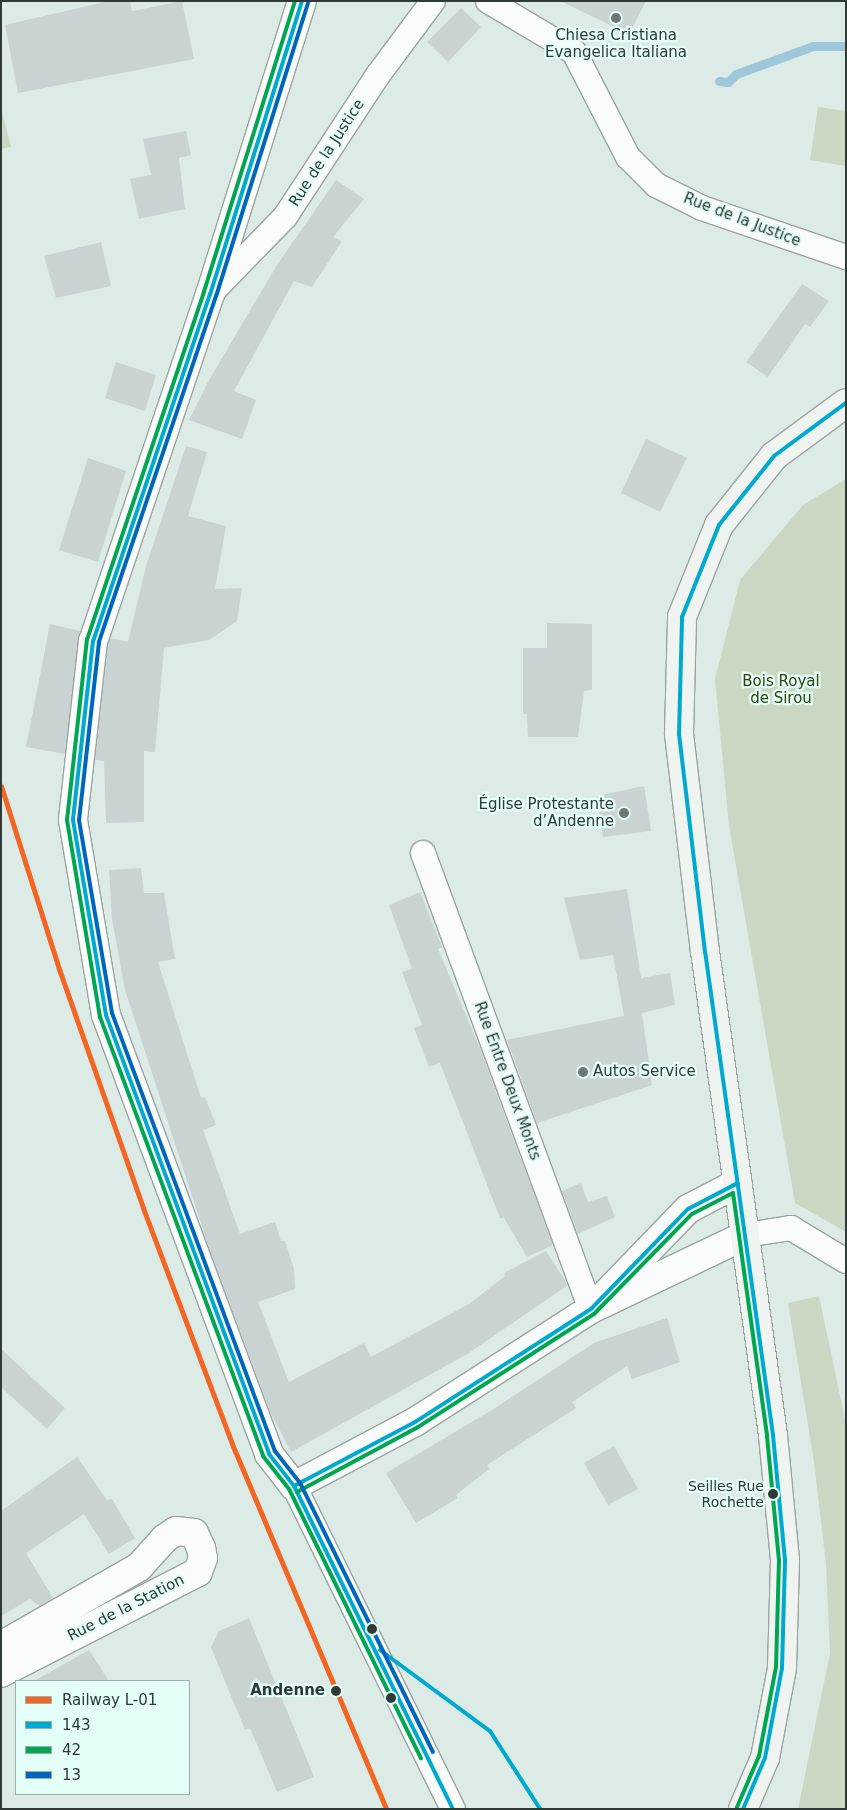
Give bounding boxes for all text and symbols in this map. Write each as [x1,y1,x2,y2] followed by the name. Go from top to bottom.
[610,12,622,24] marker: Chiesa Cristiana Evangelica Italiana
[545,26,687,61] place label: Chiesa Cristiana Evangelica Italiana
[286,96,368,210] street label: Rue de la Justice
[681,189,803,251] street label: Rue de la Justice
[742,672,820,707] park label: Bois Royal de Sirou
[478,795,614,830] place label: Église Protestante d’Andenne
[618,807,630,819] marker: Église Protestante d’Andenne
[470,999,544,1163] street label: Rue Entre Deux Monts
[593,1063,696,1081] place label: Autos Service
[577,1066,589,1078] marker: Autos Service
[688,1478,764,1510] place label: Seilles Rue Rochette
[768,1489,778,1499] marker: Seilles Rue Rochette
[65,1571,187,1645] street label: Rue de la Station
[367,1624,377,1634] unlabelled marker
[15,1680,190,1795] legend
[250,1682,325,1700] place label: Andenne
[329,1684,343,1698] marker: Andenne
[62,1691,157,1709] text: Railway L-01
[386,1693,396,1703] unlabelled marker
[62,1716,91,1734] text: 143
[62,1741,81,1759] text: 42
[62,1766,81,1784] text: 13

